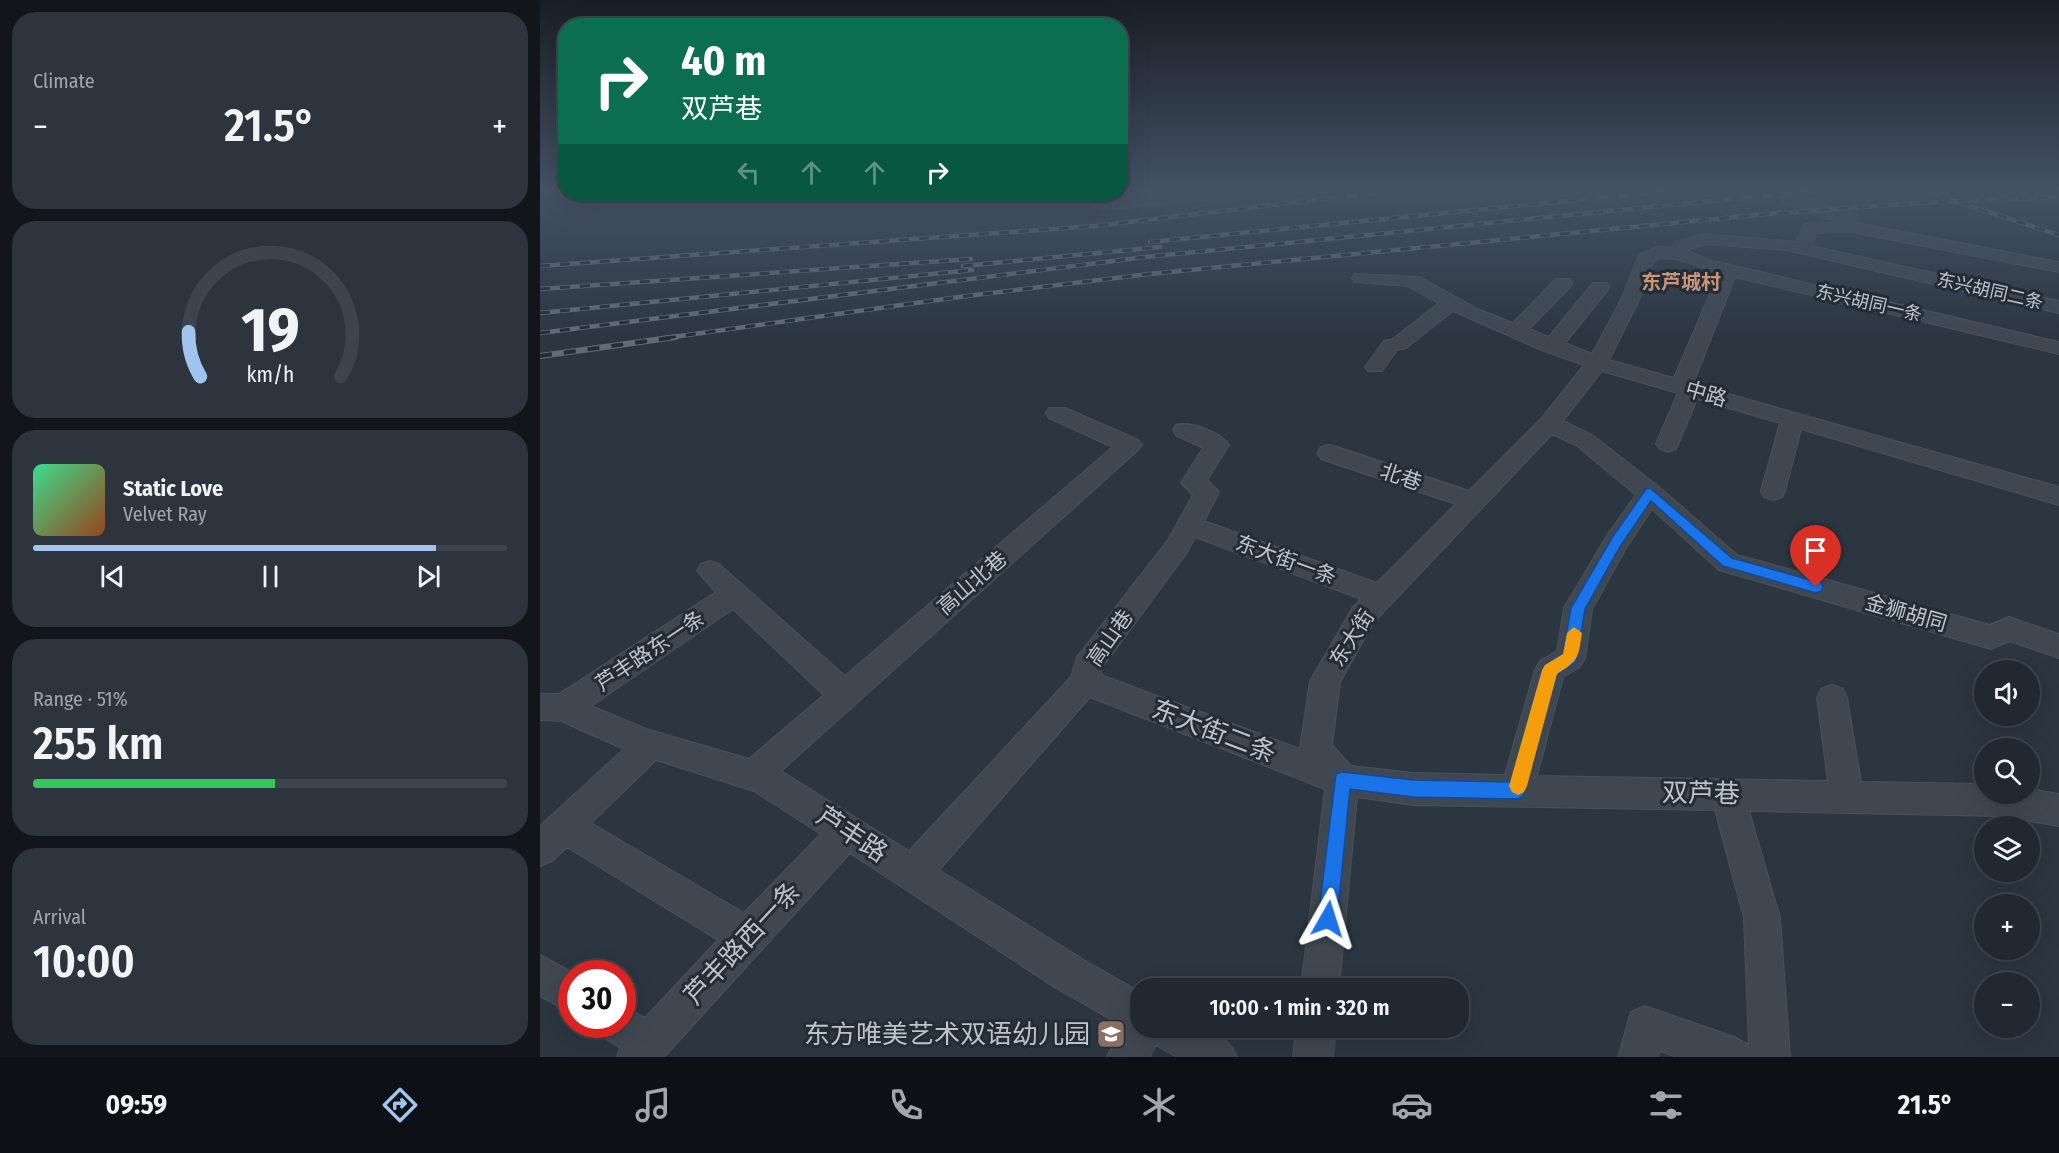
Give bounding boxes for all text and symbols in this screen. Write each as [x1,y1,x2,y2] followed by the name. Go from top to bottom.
[681,36,766,86] text: 40 m
[582,42,660,120] icon: right
[33,69,95,93] text: Climate
[681,93,762,125] text: 双芦巷
[224,99,316,153] text: 21.5°
[33,107,48,147] text: −
[492,107,507,147] text: +
[732,156,765,189] icon: left
[795,156,828,189] icon: ahead
[858,156,891,189] icon: ahead
[921,156,954,189] icon: right
[1935,268,2045,314] street label: 东兴胡同二条
[1641,270,1721,294] district label: 东芦城村
[1814,280,1924,326] street label: 东兴胡同一条
[241,293,299,368] text: 19
[246,362,294,388] text: km/h
[1682,376,1730,412] street label: 中路
[1377,458,1425,496] street label: 北巷
[123,475,223,502] text: Static Love
[123,502,207,526] text: Velvet Ray
[1790,525,1841,587] pin
[1232,530,1340,590] street label: 东大街一条
[1799,534,1832,567] icon: arrive
[932,546,1012,620] street label: 高山北巷
[96,560,129,593] icon: previous
[254,560,287,593] icon: pause
[412,560,445,593] icon: next
[1862,589,1950,637] street label: 金狮胡同
[591,605,709,697] street label: 芦丰路东一条
[1081,605,1139,671] street label: 高山巷
[1324,605,1380,671] street label: 东大街
[1974,660,2040,1038] map controls
[1974,660,2040,726] button: sound
[33,687,128,711] text: Range · 51%
[1148,694,1280,769] street label: 东大街二条
[33,717,163,771] text: 255 km
[1974,738,2040,804] button: search
[1662,777,1740,810] street label: 双芦巷
[811,800,893,869] street label: 芦丰路
[1974,816,2040,882] button: layers
[678,876,807,1011] street label: 芦丰路西一条
[1296,887,1360,951] position arrow
[1974,894,2040,960] button: +
[33,905,86,929] text: Arrival
[33,935,135,989] text: 10:00
[558,960,636,1038] speed limit sign: 30
[1974,972,2040,1038] button: −
[1209,994,1390,1021] text: 10:00 · 1 min · 320 m
[1095,1018,1127,1050] school or university icon: 东方唯美艺术双语幼儿园
[804,1019,1090,1050] place label: 东方唯美艺术双语幼儿园
[379,1084,421,1126] icon: directions
[632,1084,674,1126] icon: music
[885,1084,927,1126] icon: phone
[1138,1084,1180,1126] icon: climate
[1391,1084,1433,1126] icon: car
[1645,1084,1687,1126] icon: filters
[106,1089,167,1121] text: 09:59
[1898,1089,1953,1121] text: 21.5°

